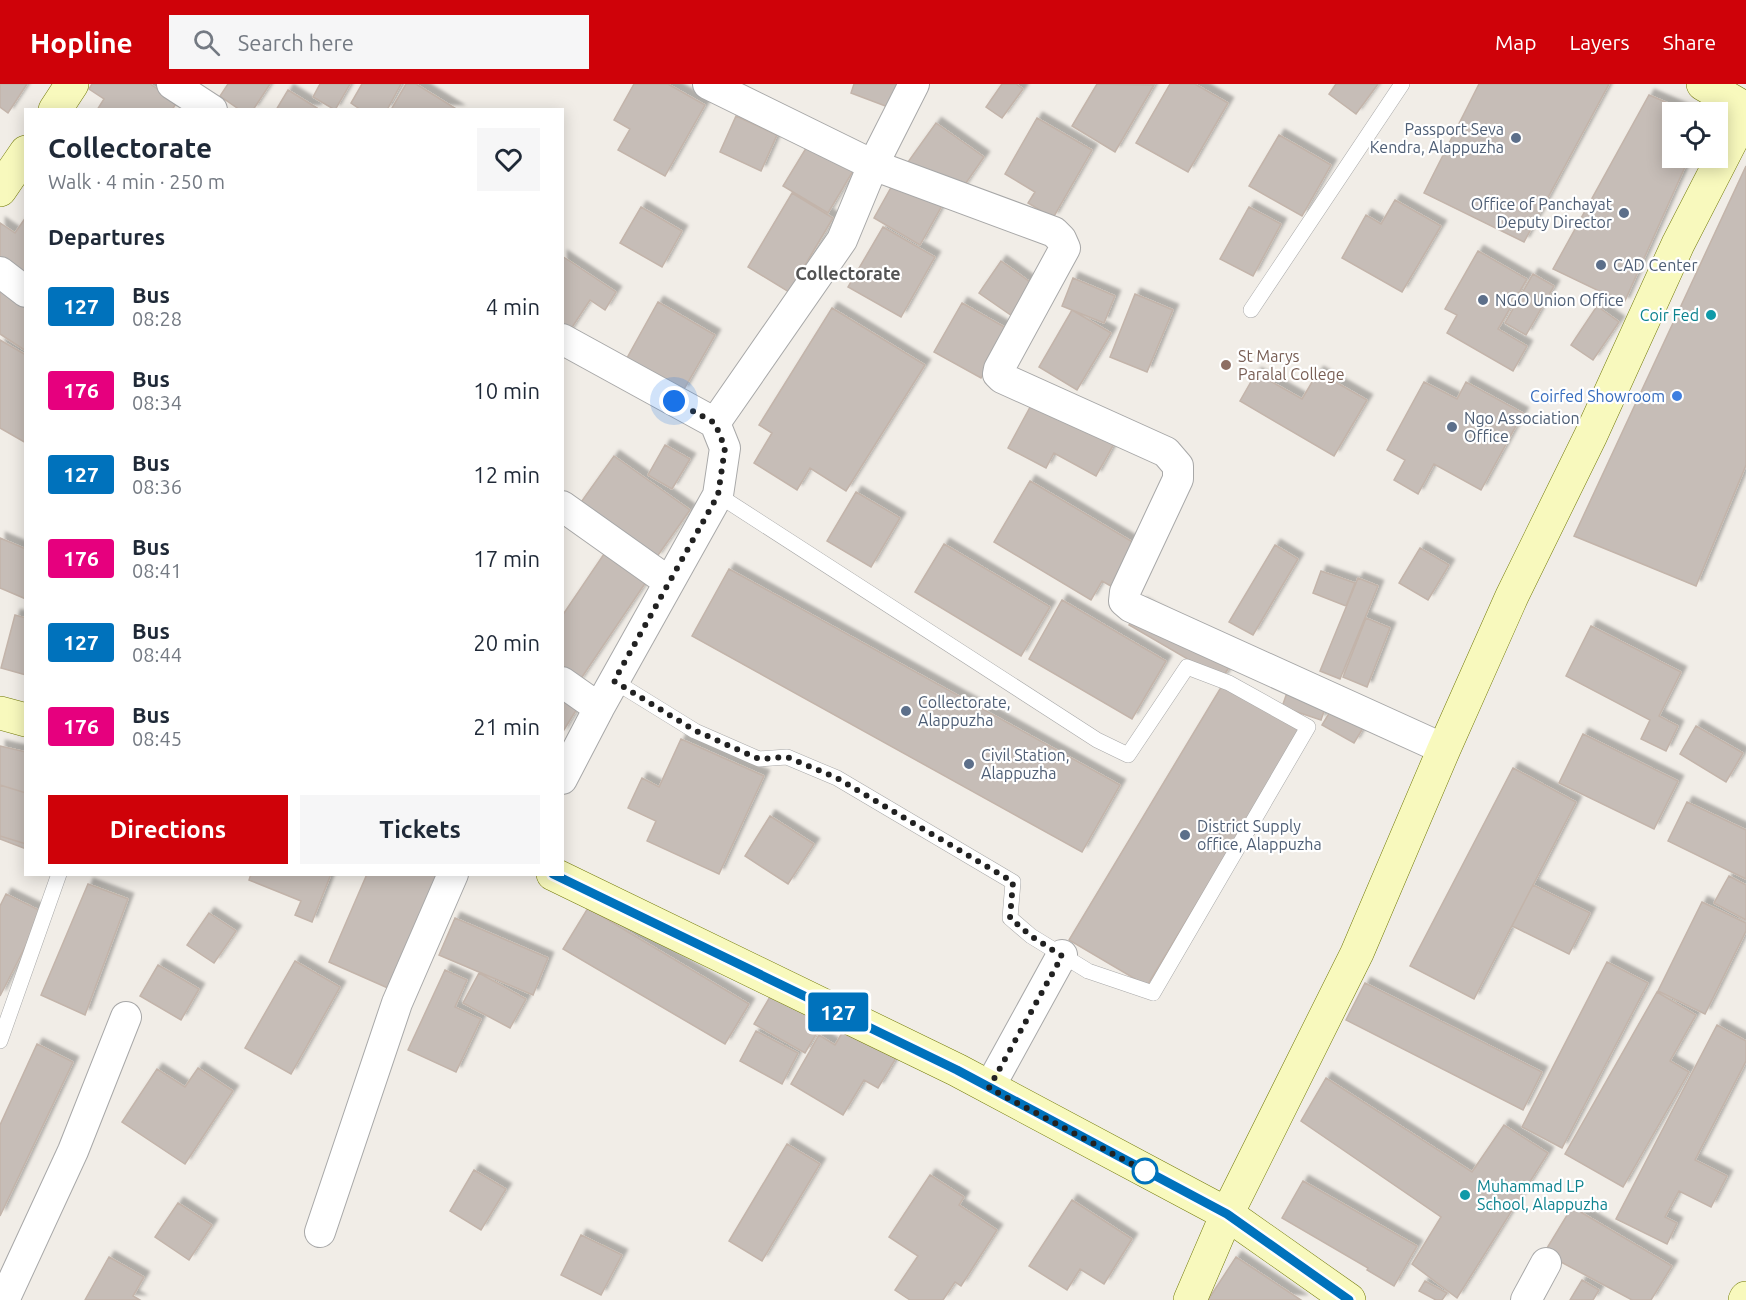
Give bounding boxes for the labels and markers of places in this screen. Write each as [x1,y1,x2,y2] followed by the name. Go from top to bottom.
[1370,120,1504,156] place label: Passport Seva Kendra, Alappuzha
[1509,131,1523,145] marker: Passport Seva Kendra, Alappuzha
[1471,195,1613,231] place label: Office of Panchayat Deputy Director
[1617,206,1631,220] marker: Office of Panchayat Deputy Director
[1613,256,1697,274] place label: CAD Center
[1594,258,1608,272] marker: CAD Center
[1495,291,1624,309] place label: NGO Union Office
[1476,293,1490,307] marker: NGO Union Office
[1640,306,1699,324] place label: Coir Fed
[1704,308,1718,322] marker: Coir Fed
[1238,347,1345,383] place label: St Marys Paralal College
[1219,358,1233,372] marker: St Marys Paralal College
[1530,387,1665,405] place label: Coirfed Showroom
[1670,389,1684,403] marker: Coirfed Showroom
[1464,409,1580,445] place label: Ngo Association Office
[1445,420,1459,434] marker: Ngo Association Office
[918,693,1011,729] place label: Collectorate, Alappuzha
[899,704,913,718] marker: Collectorate, Alappuzha
[981,746,1070,782] place label: Civil Station, Alappuzha
[962,757,976,771] marker: Civil Station, Alappuzha
[1197,817,1322,853] place label: District Supply office, Alappuzha
[1178,828,1192,842] marker: District Supply office, Alappuzha
[1132,1158,1158,1184] unlabelled marker
[1477,1177,1608,1213] place label: Muhammad LP School, Alappuzha
[1458,1188,1472,1202] marker: Muhammad LP School, Alappuzha

